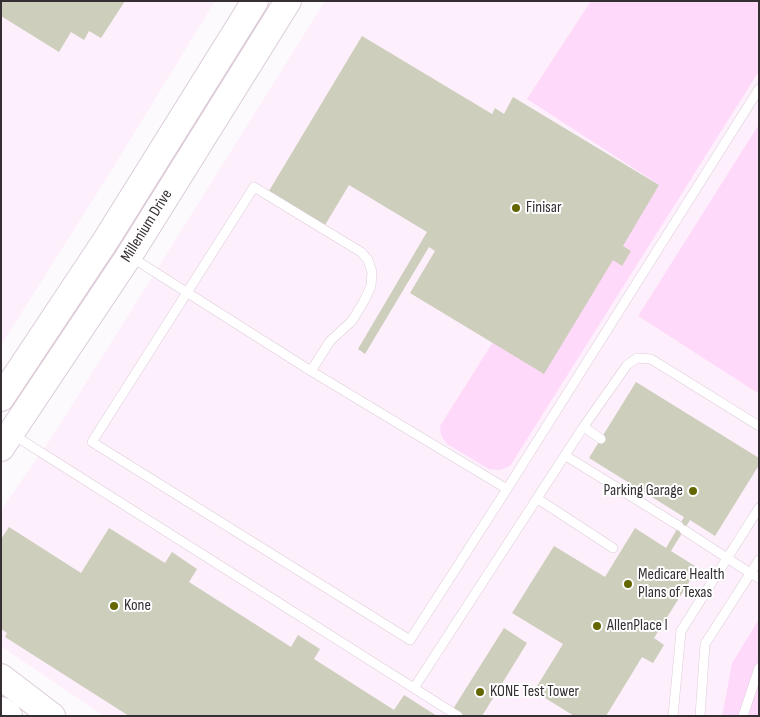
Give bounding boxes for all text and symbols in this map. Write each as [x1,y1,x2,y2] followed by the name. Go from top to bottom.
[117,186,177,266] street label: Millenium Drive
[526,198,562,218] place label: Finisar
[510,202,522,214] marker: Finisar
[604,481,683,501] place label: Parking Garage
[687,485,699,497] marker: Parking Garage
[638,565,725,603] place label: Medicare Health Plans of Texas
[622,578,634,590] marker: Medicare Health Plans of Texas
[124,596,151,616] place label: Kone
[108,600,120,612] marker: Kone
[607,616,668,636] place label: AllenPlace I
[591,620,603,632] marker: AllenPlace I
[490,682,579,702] place label: KONE Test Tower
[474,686,486,698] marker: KONE Test Tower

